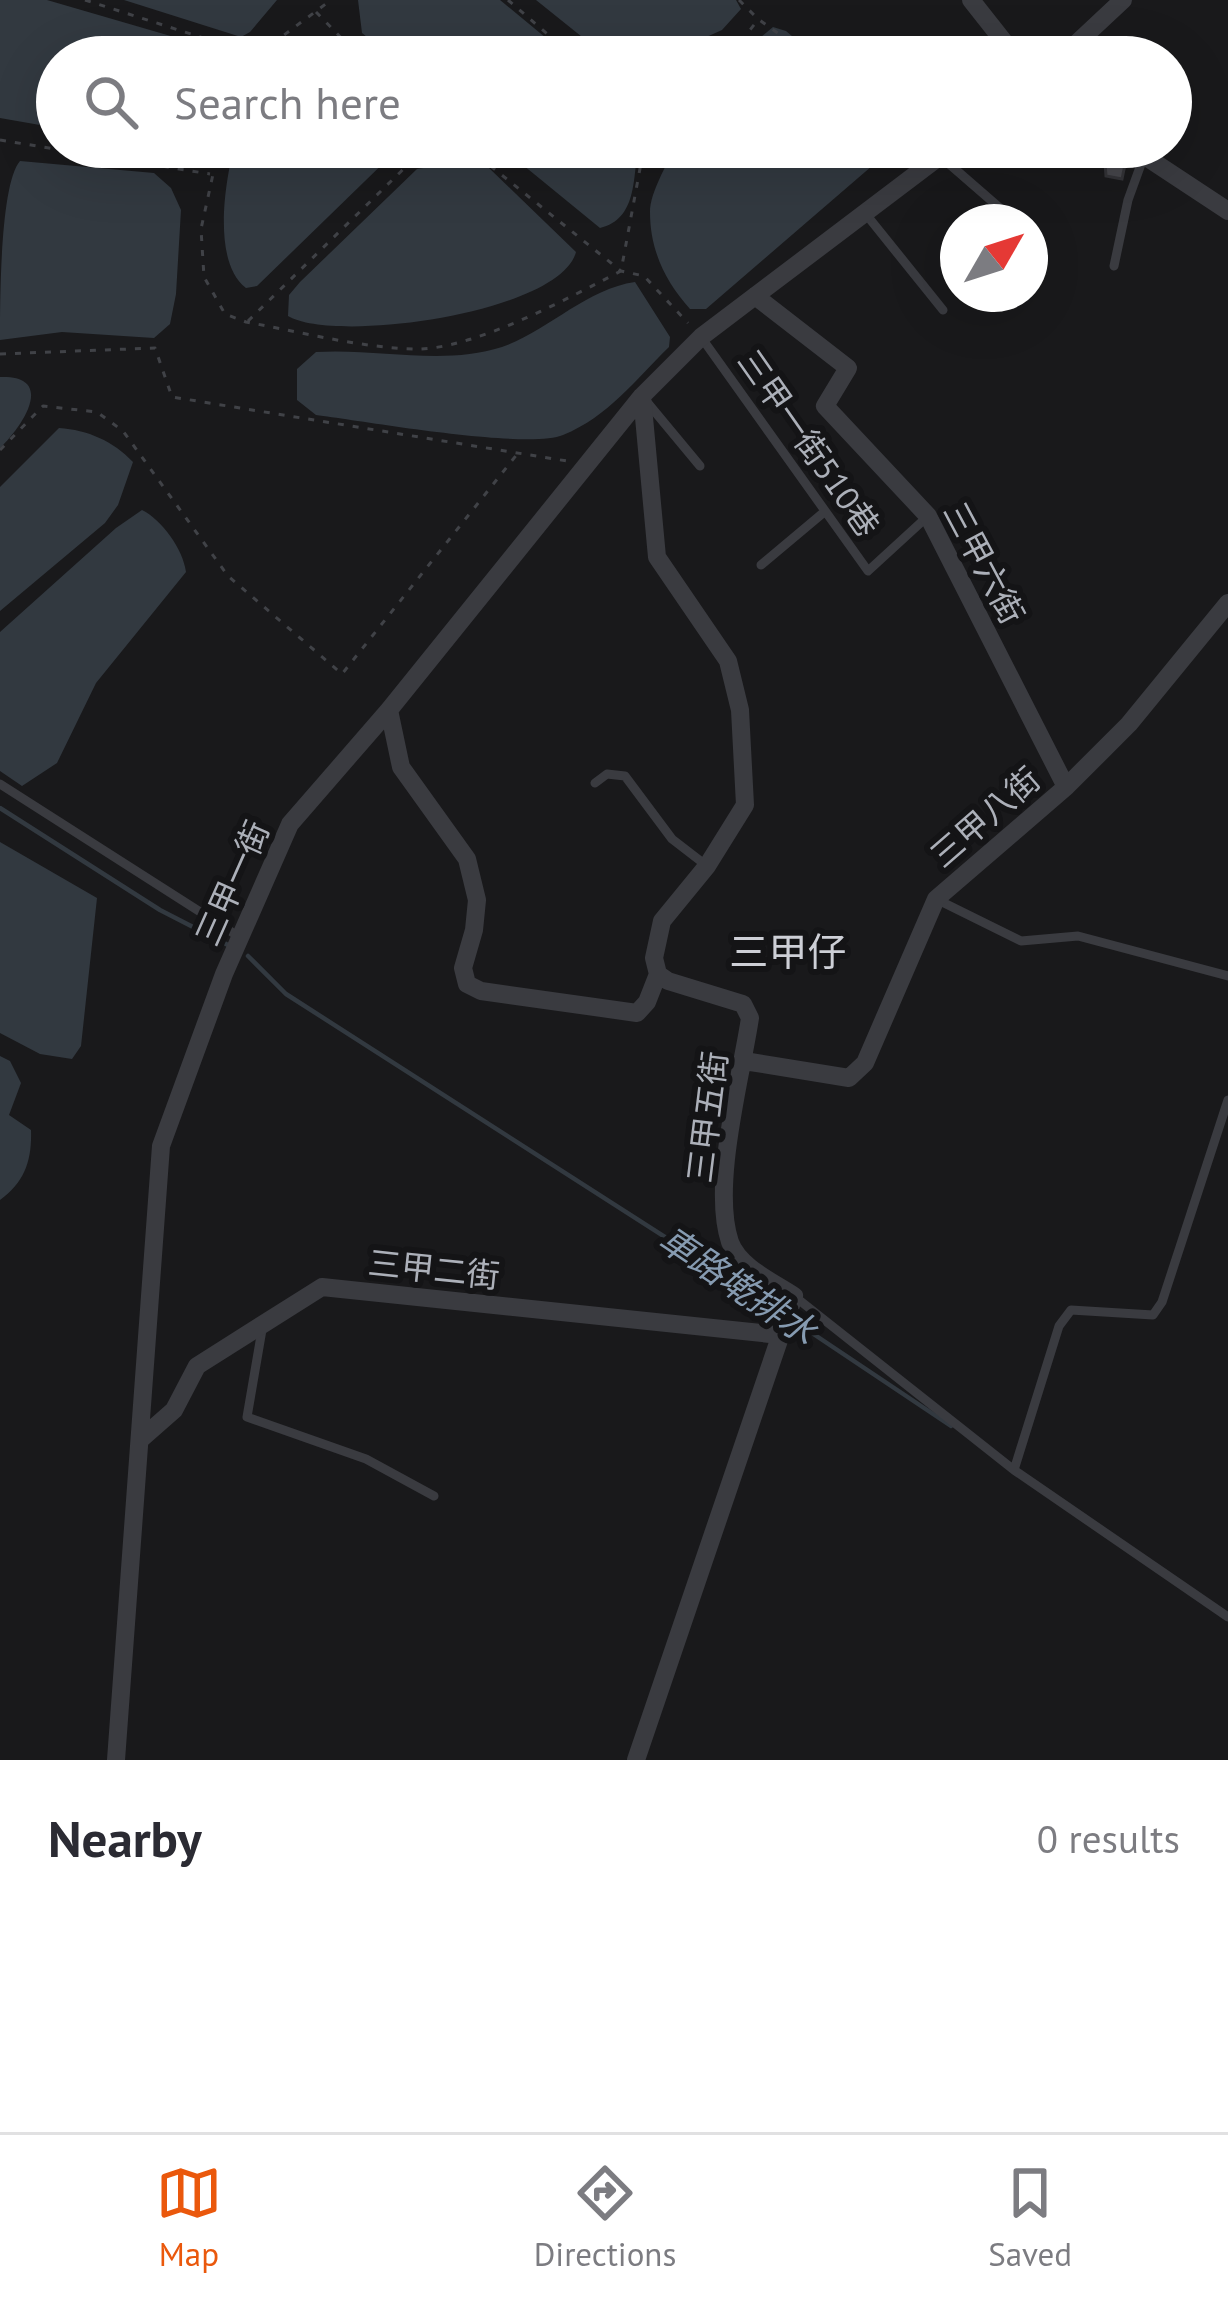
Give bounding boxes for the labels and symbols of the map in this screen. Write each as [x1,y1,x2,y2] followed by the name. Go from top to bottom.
[940,204,1048,312] north arrow
[729,341,890,545] street label: 三甲一街510巷
[934,494,1034,631] street label: 三甲六街
[921,757,1049,876] street label: 三甲八街
[185,814,278,952] street label: 三甲一街
[729,926,847,977] district label: 三甲仔
[677,1049,736,1185] street label: 三甲五街
[651,1215,828,1356] water label: 車路墘排水
[366,1240,502,1297] street label: 三甲二街

